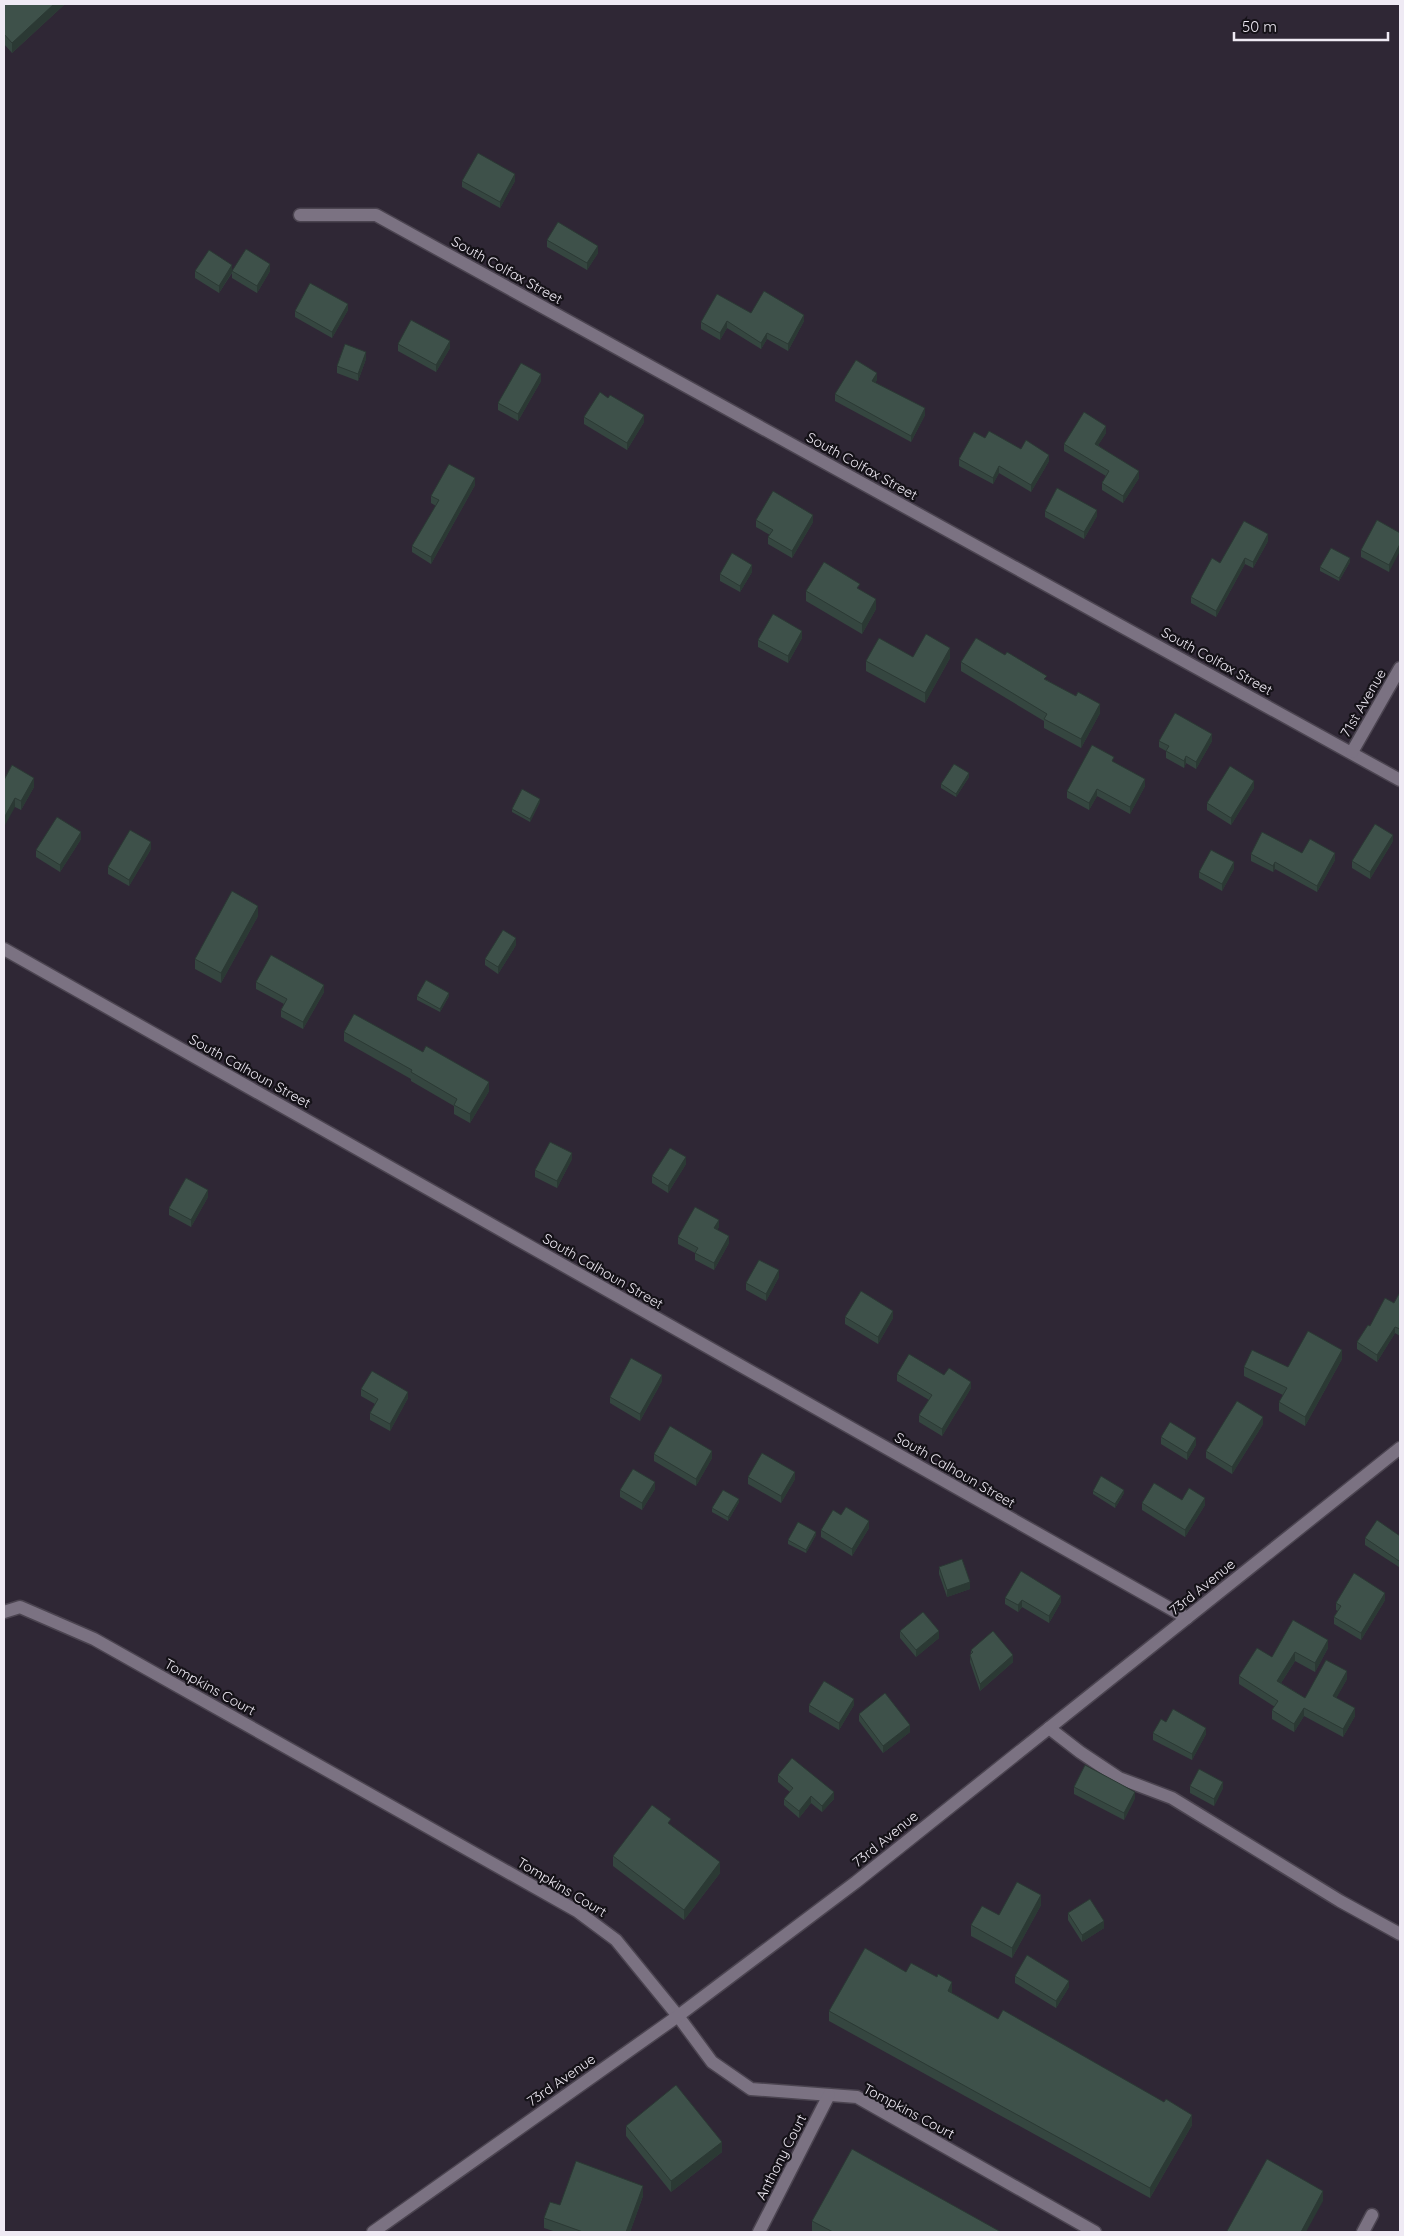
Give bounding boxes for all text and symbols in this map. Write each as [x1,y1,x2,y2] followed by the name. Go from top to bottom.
[1234,10,1388,42] scale bar
[1242,17,1277,36] text: 50 m
[448,232,566,308] street label: South Colfax Street
[803,428,921,504] street label: South Colfax Street
[1158,623,1276,699] street label: South Colfax Street
[1336,665,1390,740] street label: 71st Avenue
[186,1030,314,1112] street label: South Calhoun Street
[540,1229,667,1313] street label: South Calhoun Street
[892,1428,1019,1512] street label: South Calhoun Street
[1165,1555,1239,1619] street label: 73rd Avenue
[161,1655,259,1720] street label: Tompkins Court
[848,1807,922,1871] street label: 73rd Avenue
[514,1853,610,1921] street label: Tompkins Court
[523,2050,599,2110] street label: 73rd Avenue
[860,2079,958,2143] street label: Tompkins Court
[752,2111,810,2203] street label: Anthony Court

